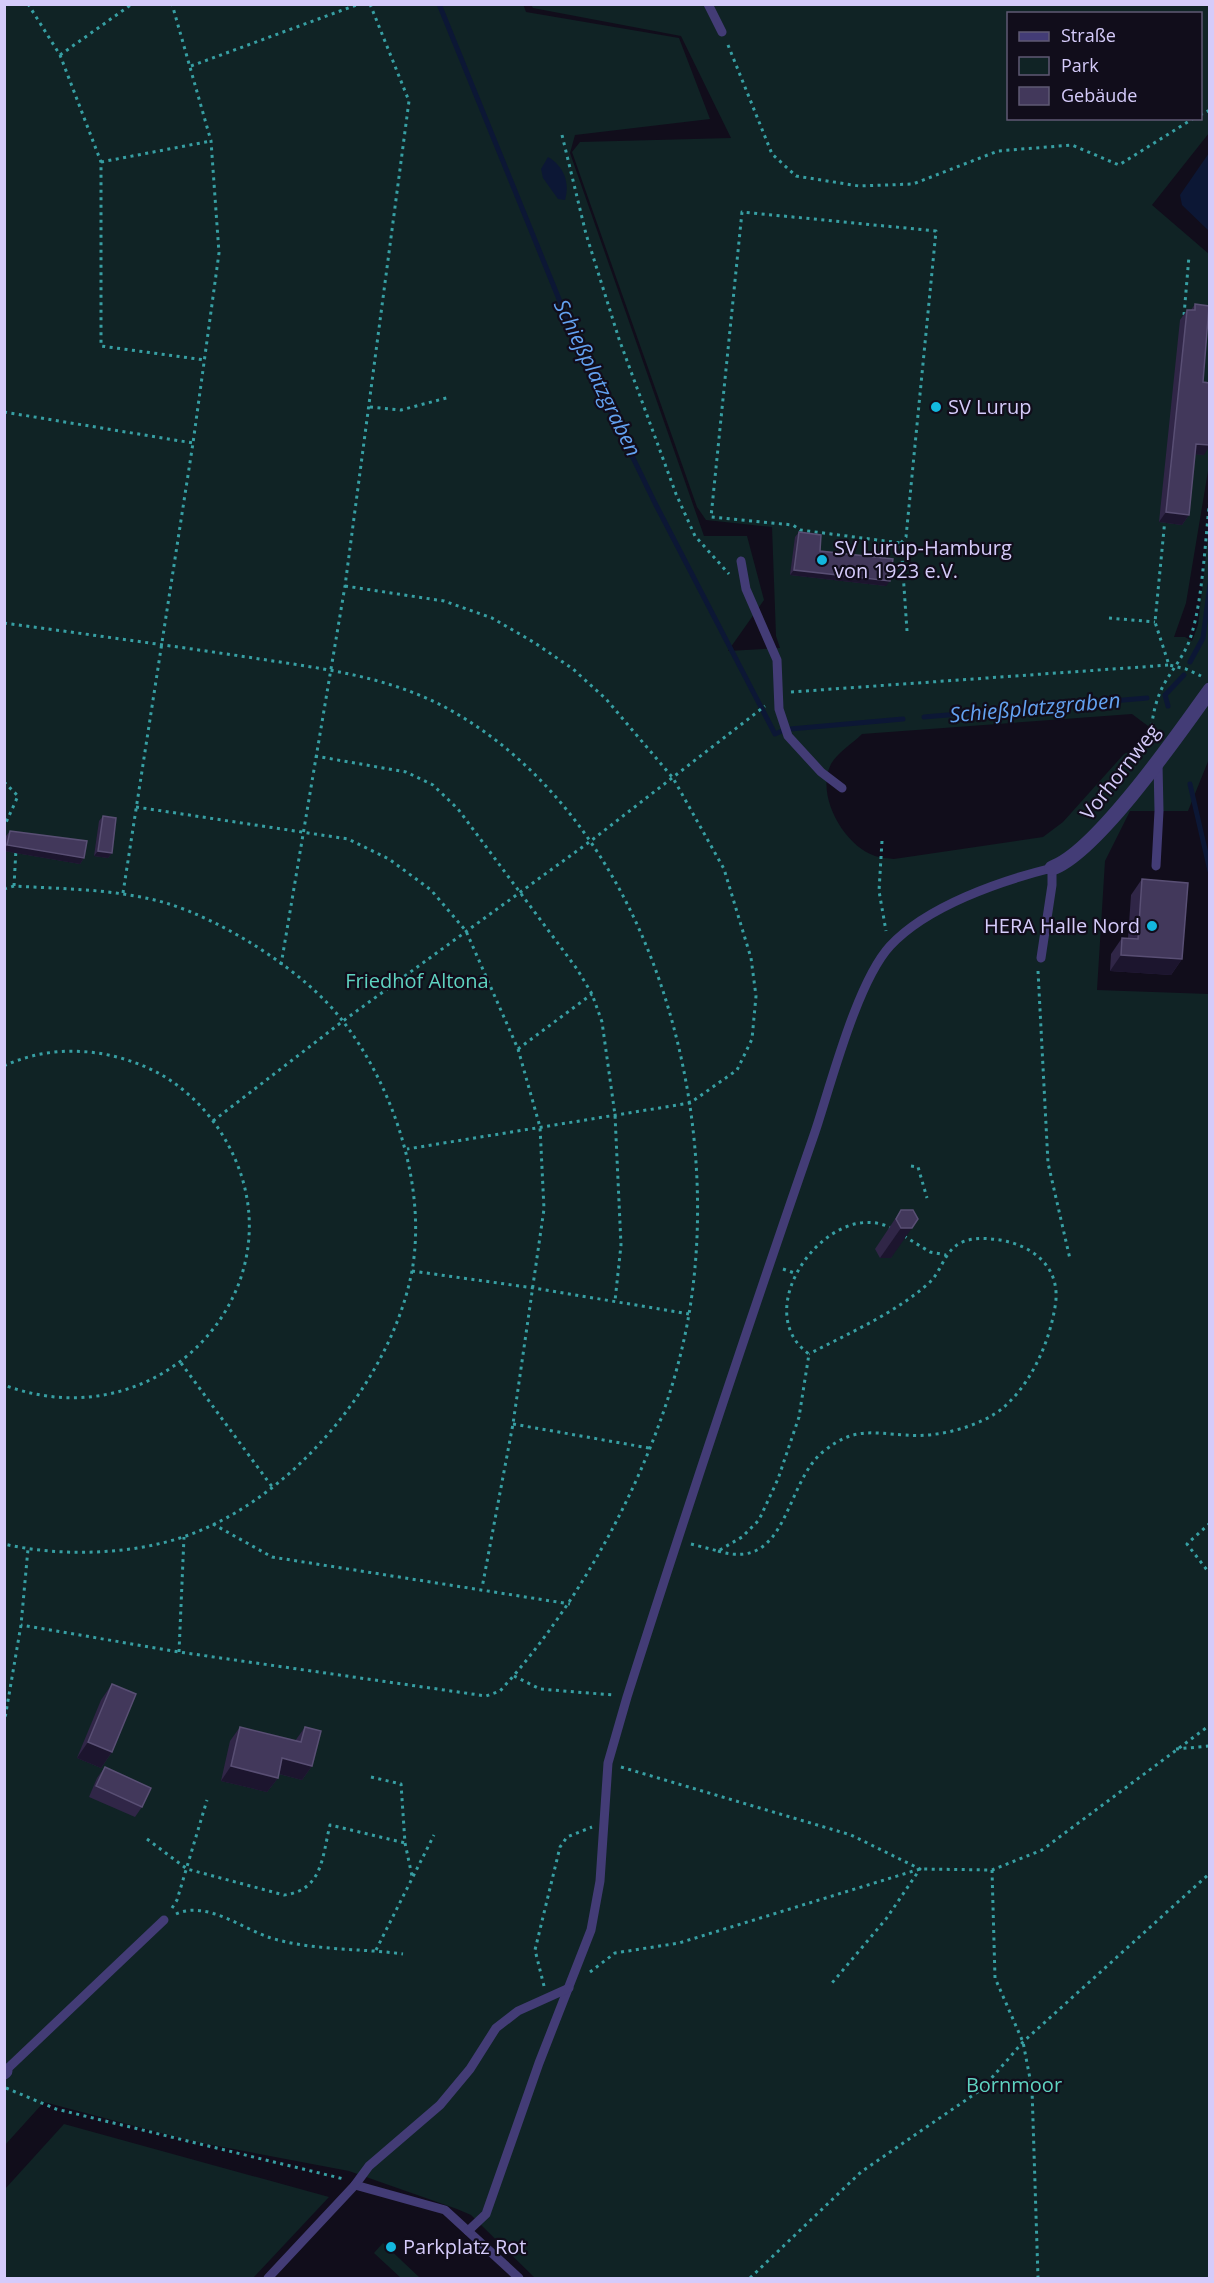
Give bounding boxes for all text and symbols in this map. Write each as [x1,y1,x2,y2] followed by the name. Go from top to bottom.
[1007,12,1202,120] legend
[1061,23,1116,47] text: Straße
[1061,53,1099,77] text: Park
[1061,83,1137,107] text: Gebäude
[548,294,648,461] water label: Schießplatzgraben
[948,393,1031,420] place label: SV Lurup
[929,400,943,414] marker: SV Lurup
[834,534,1012,584] place label: SV Lurup-Hamburg von 1923 e.V.
[815,553,829,567] marker: SV Lurup-Hamburg von 1923 e.V.
[948,686,1122,728] water label: Schießplatzgraben
[1074,718,1166,825] street label: Vorhornweg
[984,912,1140,939] place label: HERA Halle Nord
[1145,919,1159,933] marker: HERA Halle Nord
[345,967,489,994] park label: Friedhof Altona
[966,2071,1062,2098] park label: Bornmoor
[403,2233,526,2260] place label: Parkplatz Rot
[384,2240,398,2254] marker: Parkplatz Rot

